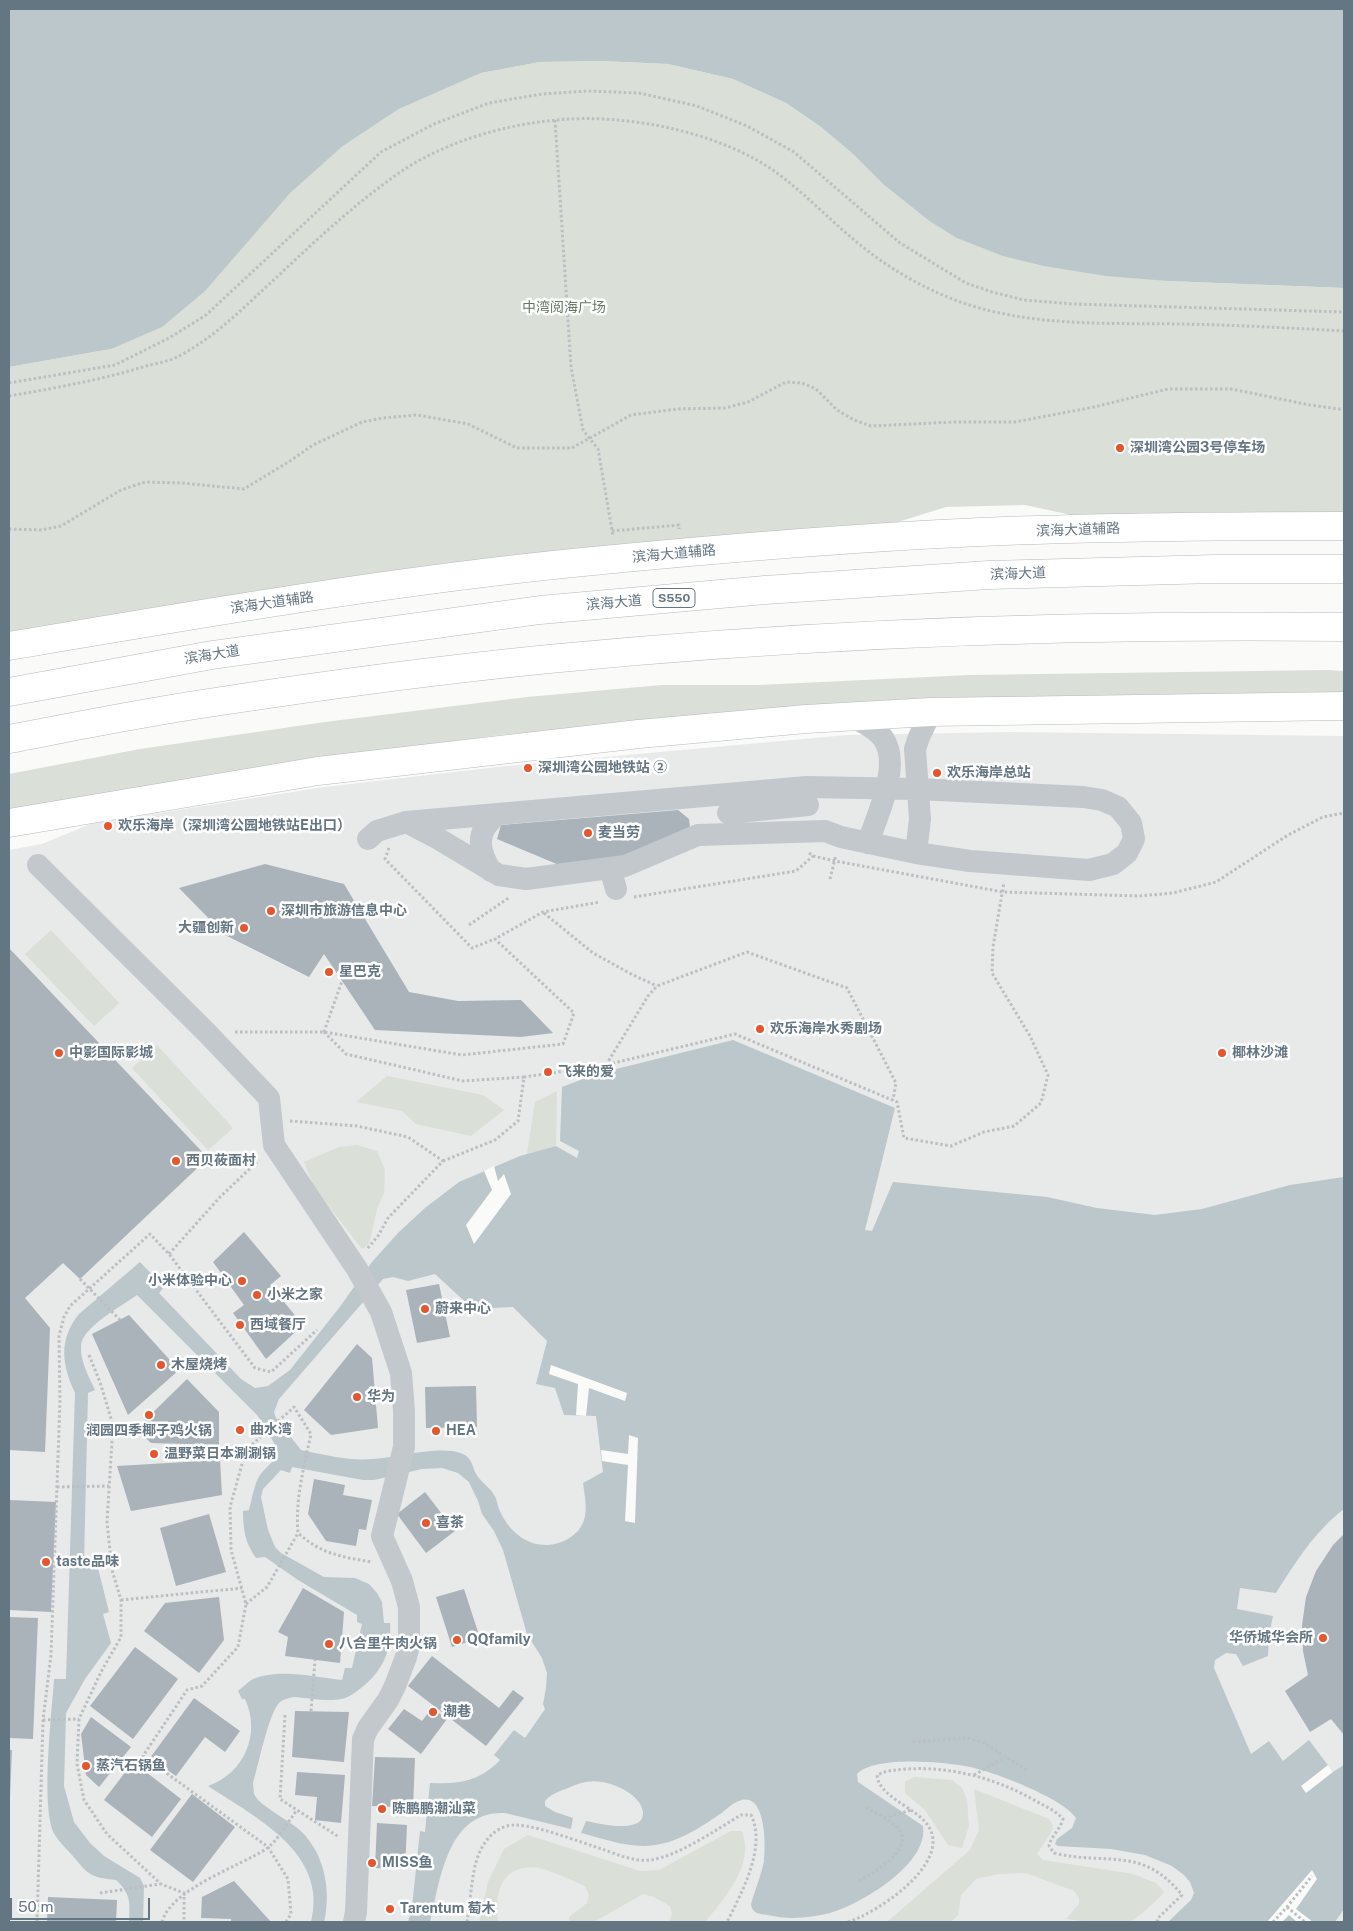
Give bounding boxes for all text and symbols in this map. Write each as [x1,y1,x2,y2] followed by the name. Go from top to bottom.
[522,300,606,316] park label: 中湾阅海广场
[1130,440,1265,456] place label: 深圳湾公园3号停车场
[1114,442,1126,454] marker: 深圳湾公园3号停车场
[1036,520,1120,540] street label: 滨海大道辅路
[631,542,717,566] street label: 滨海大道辅路
[990,565,1046,583] street label: 滨海大道
[653,588,695,608] road number: S550
[229,589,315,617] street label: 滨海大道辅路
[585,592,643,614] street label: 滨海大道
[183,642,241,668] street label: 滨海大道
[538,760,667,776] place label: 深圳湾公园地铁站 ②
[522,762,534,774] marker: 深圳湾公园地铁站 ②
[947,765,1031,781] place label: 欢乐海岸总站
[931,767,943,779] marker: 欢乐海岸总站
[118,818,351,834] place label: 欢乐海岸（深圳湾公园地铁站E出口）
[102,820,114,832] marker: 欢乐海岸（深圳湾公园地铁站E出口）
[598,825,640,841] place label: 麦当劳
[582,827,594,839] marker: 麦当劳
[281,903,407,919] place label: 深圳市旅游信息中心
[265,905,277,917] marker: 深圳市旅游信息中心
[178,920,234,936] place label: 大疆创新
[238,922,250,934] marker: 大疆创新
[339,964,381,980] place label: 星巴克
[323,966,335,978] marker: 星巴克
[770,1021,882,1037] place label: 欢乐海岸水秀剧场
[754,1023,766,1035] marker: 欢乐海岸水秀剧场
[69,1045,153,1061] place label: 中影国际影城
[1232,1045,1288,1061] place label: 椰林沙滩
[53,1047,65,1059] marker: 中影国际影城
[1216,1047,1228,1059] marker: 椰林沙滩
[558,1064,614,1080] place label: 飞来的爱
[542,1066,554,1078] marker: 飞来的爱
[186,1153,256,1169] place label: 西贝莜面村
[170,1155,182,1167] marker: 西贝莜面村
[148,1273,232,1289] place label: 小米体验中心
[236,1275,248,1287] marker: 小米体验中心
[267,1287,323,1303] place label: 小米之家
[251,1289,263,1301] marker: 小米之家
[435,1301,491,1317] place label: 蔚来中心
[419,1303,431,1315] marker: 蔚来中心
[250,1317,306,1333] place label: 西域餐厅
[234,1319,246,1331] marker: 西域餐厅
[171,1357,227,1373] place label: 木屋烧烤
[155,1359,167,1371] marker: 木屋烧烤
[367,1389,395,1405] place label: 华为
[351,1391,363,1403] marker: 华为
[143,1409,155,1421] marker: 润园四季椰子鸡火锅
[250,1422,292,1438] place label: 曲水湾
[86,1423,212,1439] place label: 润园四季椰子鸡火锅
[446,1423,476,1439] place label: HEA
[234,1424,246,1436] marker: 曲水湾
[430,1425,442,1437] marker: HEA
[164,1446,276,1462] place label: 温野菜日本涮涮锅
[148,1448,160,1460] marker: 温野菜日本涮涮锅
[436,1515,464,1531] place label: 喜茶
[420,1517,432,1529] marker: 喜茶
[56,1554,119,1570] place label: taste品味
[40,1556,52,1568] marker: taste品味
[1229,1630,1313,1646] place label: 华侨城华会所
[467,1632,531,1648] place label: QQfamily
[1317,1632,1329,1644] marker: 华侨城华会所
[451,1634,463,1646] marker: QQfamily
[339,1636,437,1652] place label: 八合里牛肉火锅
[323,1638,335,1650] marker: 八合里牛肉火锅
[443,1704,471,1720] place label: 潮巷
[427,1706,439,1718] marker: 潮巷
[96,1758,166,1774] place label: 蒸汽石锅鱼
[80,1760,92,1772] marker: 蒸汽石锅鱼
[392,1801,476,1817] place label: 陈鹏鹏潮汕菜
[376,1803,388,1815] marker: 陈鹏鹏潮汕菜
[382,1855,433,1871] place label: MISS鱼
[366,1857,378,1869] marker: MISS鱼
[12,1888,152,1920] scale bar
[18,1898,53,1915] text: 50 m
[400,1901,495,1917] place label: Tarentum 萄木
[384,1903,396,1915] marker: Tarentum 萄木

